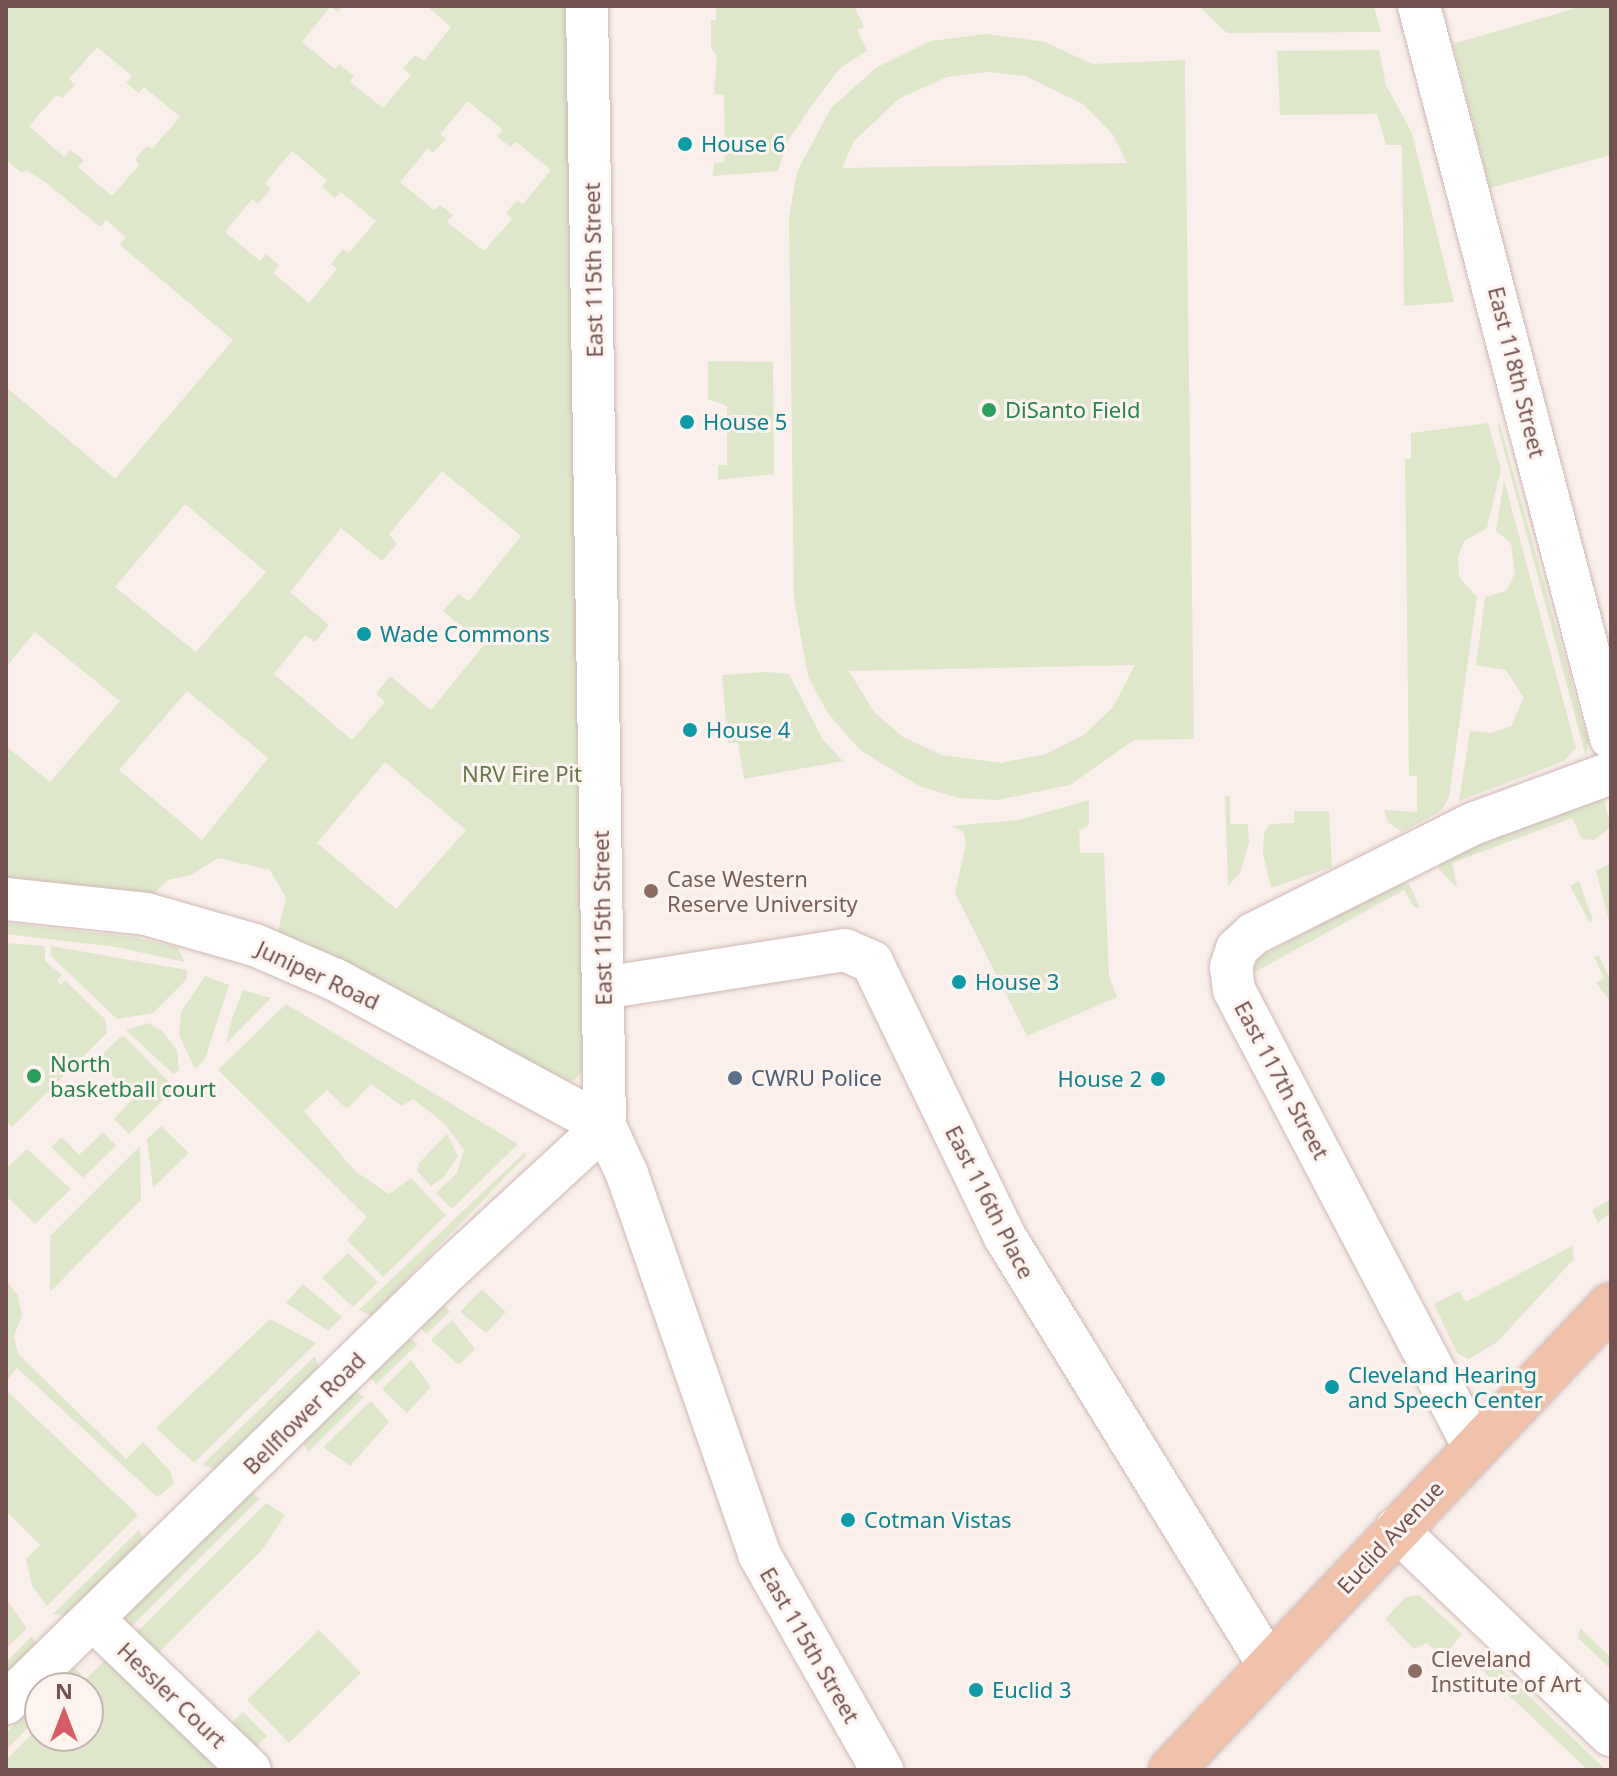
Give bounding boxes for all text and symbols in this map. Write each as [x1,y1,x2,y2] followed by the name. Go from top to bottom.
[701,131,785,157] place label: House 6
[676,135,694,153] marker: House 6
[578,182,608,358] street label: East 115th Street
[1483,284,1551,460] street label: East 118th Street
[1005,397,1140,423] place label: DiSanto Field
[980,401,998,419] marker: DiSanto Field
[703,409,787,435] place label: House 5
[678,413,696,431] marker: House 5
[380,621,550,647] place label: Wade Commons
[355,625,373,643] marker: Wade Commons
[706,717,790,743] place label: House 4
[681,721,699,739] marker: House 4
[462,761,582,787] park label: NRV Fire Pit
[587,830,617,1006] street label: East 115th Street
[667,865,858,916] place label: Case Western Reserve University
[642,882,660,900] marker: Case Western Reserve University
[252,935,384,1015] street label: Juniper Road
[975,969,1059,995] place label: House 3
[950,973,968,991] marker: House 3
[1229,996,1335,1164] street label: East 117th Street
[50,1050,216,1102] place label: North basketball court
[751,1065,882,1091] place label: CWRU Police
[1058,1066,1142,1092] place label: House 2
[25,1067,43,1085] marker: North basketball court
[726,1069,744,1087] marker: CWRU Police
[1149,1070,1167,1088] marker: House 2
[940,1121,1040,1283] street label: East 116th Place
[238,1347,370,1479] street label: Bellflower Road
[1348,1361,1543,1412] place label: Cleveland Hearing and Speech Center
[1323,1378,1341,1396] marker: Cleveland Hearing and Speech Center
[1331,1475,1449,1599] street label: Euclid Avenue
[864,1507,1012,1533] place label: Cotman Vistas
[839,1511,857,1529] marker: Cotman Vistas
[755,1563,865,1727] street label: East 115th Street
[112,1637,232,1753] street label: Hessler Court
[1431,1645,1582,1696] place label: Cleveland Institute of Art
[1406,1662,1424,1680] marker: Cleveland Institute of Art
[24,1672,104,1752] north arrow
[55,1675,73,1705] text: N
[992,1677,1072,1703] place label: Euclid 3
[967,1681,985,1699] marker: Euclid 3

